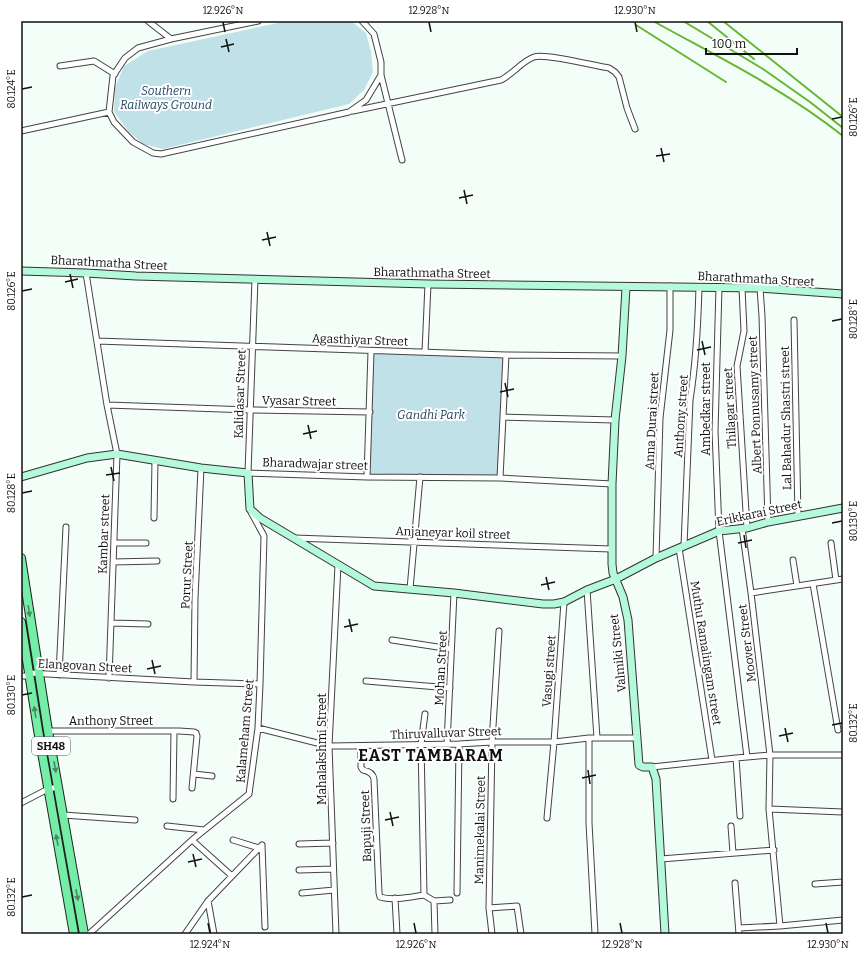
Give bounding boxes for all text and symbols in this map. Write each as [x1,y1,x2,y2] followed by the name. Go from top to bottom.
[203,5,243,17] text: 12.926°N
[408,5,450,17] text: 12.928°N
[614,5,656,17] text: 12.930°N
[706,30,797,56] scale bar
[712,37,747,51] text: 100 m
[6,69,18,109] text: 80.124°E
[120,84,212,112] park label: Southern Railways Ground
[848,97,860,137] text: 80.126°E
[50,253,169,273] street label: Bharathmatha Street
[373,265,491,281] street label: Bharathmatha Street
[697,269,816,289] street label: Bharathmatha Street
[6,271,18,311] text: 80.126°E
[848,299,860,339] text: 80.128°E
[312,331,409,349] street label: Agasthiyar Street
[746,335,764,474] street label: Albert Ponnusamy street
[778,345,794,490] street label: Lal Bahadur Shastri street
[231,349,249,439] street label: Kalidasar Street
[699,362,713,456] street label: Ambedkar street
[721,366,739,449] street label: Thilagar street
[642,371,662,471] street label: Anna Durai street
[671,373,691,458] street label: Anthony street
[262,393,337,409] street label: Vyasar Street
[397,408,465,422] park label: Gandhi Park
[262,455,369,473] street label: Bharadwajar street
[6,473,18,513] text: 80.128°E
[96,493,112,574] street label: Kambar street
[715,497,804,529] street label: Erikkarai Street
[848,501,860,541] text: 80.130°E
[395,524,511,542] street label: Anjaneyar koil street
[178,540,196,609] street label: Porur Street
[688,580,724,727] street label: Muthu Ramalingam street
[735,603,759,683] street label: Moover Street
[26,605,32,617] one-way arrow
[607,612,629,693] street label: Valmiki Street
[432,629,450,706] street label: Mohan Street
[540,634,559,707] street label: Vasugi street
[37,657,133,676] street label: Elangovan Street
[6,675,18,715] text: 80.130°E
[233,678,257,784] street label: Kalameham Street
[315,692,329,805] street label: Mahalakshmi Street
[848,703,860,743] text: 80.132°E
[32,706,38,718] one-way arrow
[69,714,154,728] street label: Anthony Street
[390,724,503,742] street label: Thiruvalluvar Street
[32,737,70,755] road number: SH48
[358,746,504,765] district label: EAST TAMBARAM
[52,761,58,773] one-way arrow
[472,775,488,885] street label: Manimekalai Street
[358,789,374,862] street label: Bapuji Street
[54,834,60,847] one-way arrow
[6,877,18,917] text: 80.132°E
[75,889,81,901] one-way arrow
[190,939,230,951] text: 12.924°N
[396,939,436,951] text: 12.926°N
[601,939,643,951] text: 12.928°N
[807,939,849,951] text: 12.930°N

